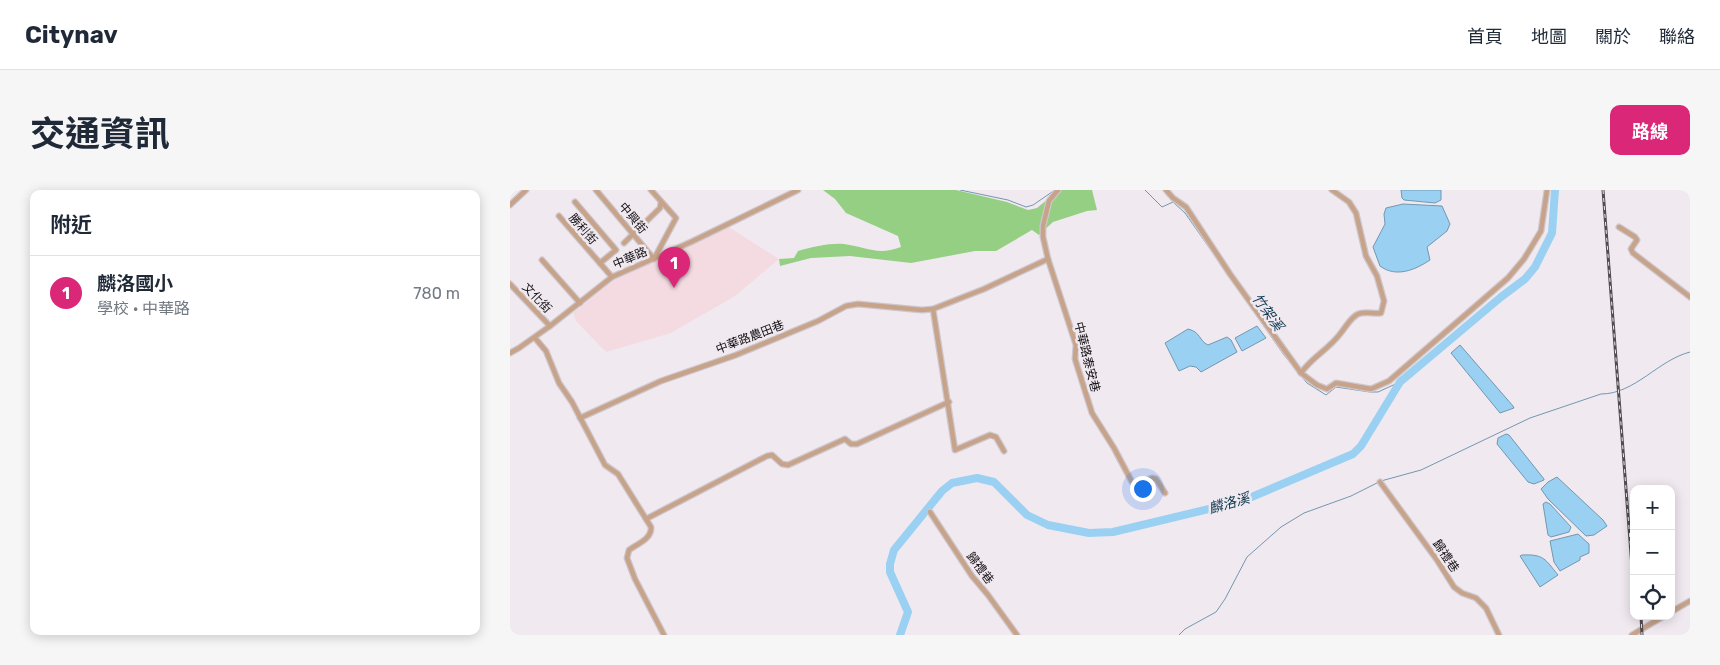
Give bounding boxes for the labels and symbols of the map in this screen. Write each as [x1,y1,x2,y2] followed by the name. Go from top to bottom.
[616,200,650,236] street label: 中興街
[566,211,600,247] street label: 勝利街
[611,245,649,271] street label: 中華路
[658,247,690,288] pin: 1
[519,280,555,316] street label: 文化街
[1248,290,1288,336] water label: 竹架溪
[714,318,786,356] street label: 中華路農田巷
[1071,320,1103,394] street label: 中華路泰安巷
[1130,476,1156,502] your location
[1207,489,1254,517] water label: 麟洛溪
[1430,537,1462,575] street label: 歸禮巷
[964,549,996,587] street label: 歸禮巷

